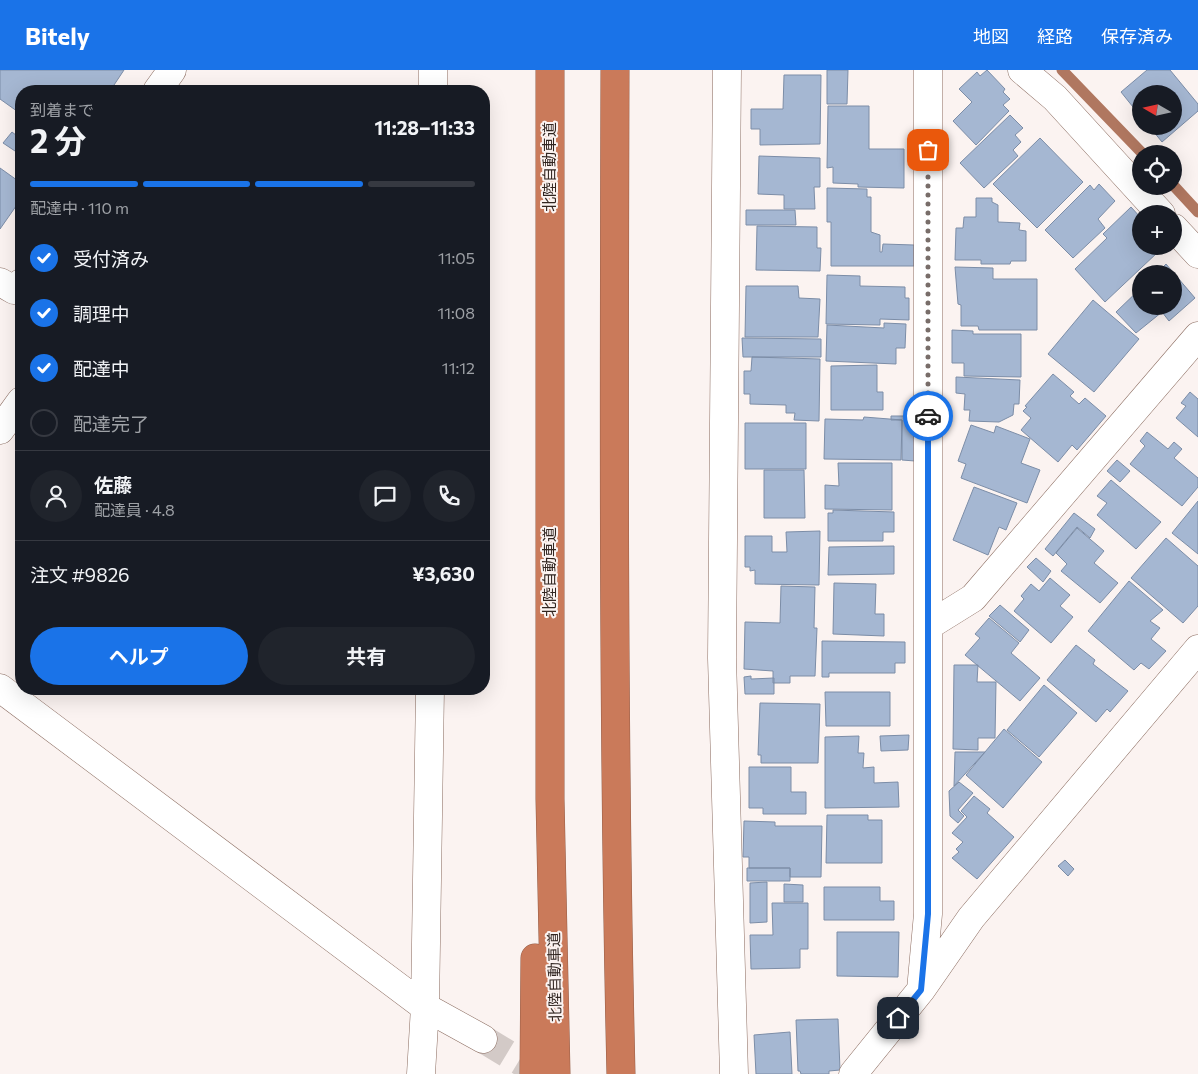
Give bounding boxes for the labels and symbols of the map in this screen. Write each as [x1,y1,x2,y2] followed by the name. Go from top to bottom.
[1132,85,1182,135] north arrow
[540,122,558,212] street label: 北陸自動車道
[907,129,949,171] pin
[903,391,953,441] courier
[540,527,558,617] street label: 北陸自動車道
[544,932,564,1022] street label: 北陸自動車道
[877,997,919,1039] pin

